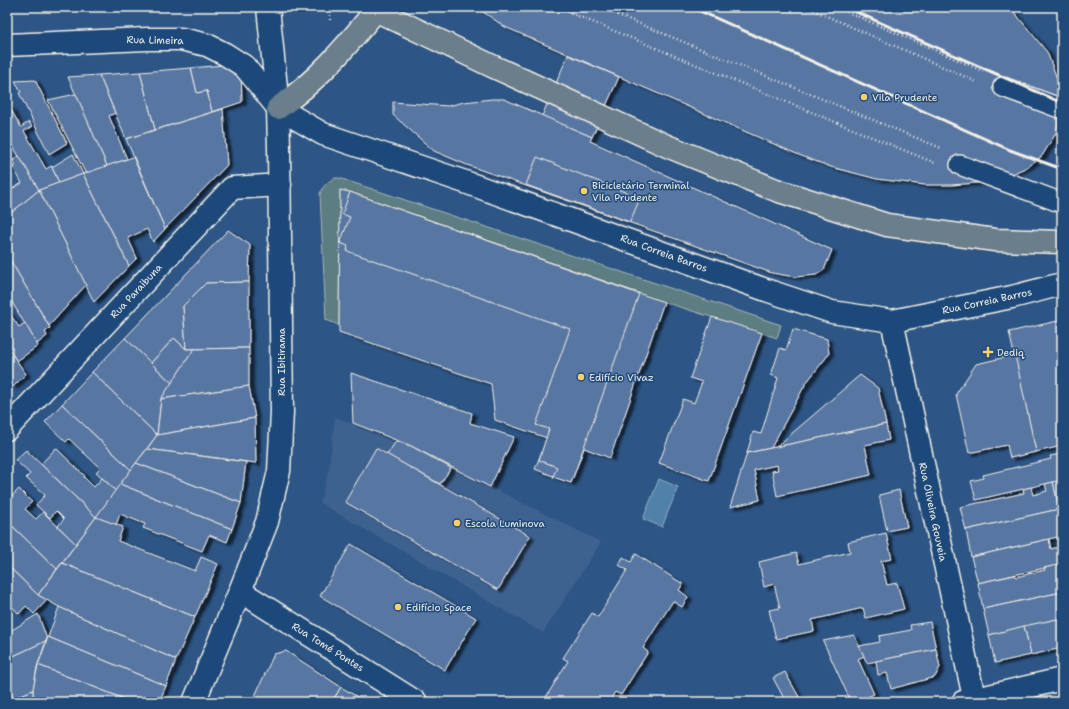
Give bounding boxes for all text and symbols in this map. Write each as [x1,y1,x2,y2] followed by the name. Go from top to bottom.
[126,33,184,47] street label: Rua Limeira
[872,91,938,104] place label: Vila Prudente
[859,92,869,102] marker: Vila Prudente
[592,179,689,204] place label: Bicicletário Terminal Vila Prudente
[579,186,589,196] marker: Bicicletário Terminal Vila Prudente
[619,231,709,275] street label: Rua Correia Barros
[107,260,165,321] street label: Rua Paraibuna
[941,285,1033,317] street label: Rua Correia Barros
[275,327,288,396] street label: Rua Ibitirama
[982,346,994,358] marker: Dediq
[997,346,1025,359] place label: Dediq
[589,371,654,384] place label: Edifício Vivaz
[576,372,586,382] marker: Edifício Vivaz
[916,461,950,564] street label: Rua Oliveira Gouveia
[465,517,546,530] place label: Escola Luminova
[452,518,462,528] marker: Escola Luminova
[406,601,472,614] place label: Edifício Space
[393,602,403,612] marker: Edifício Space
[289,620,367,674] street label: Rua Tomé Pontes

